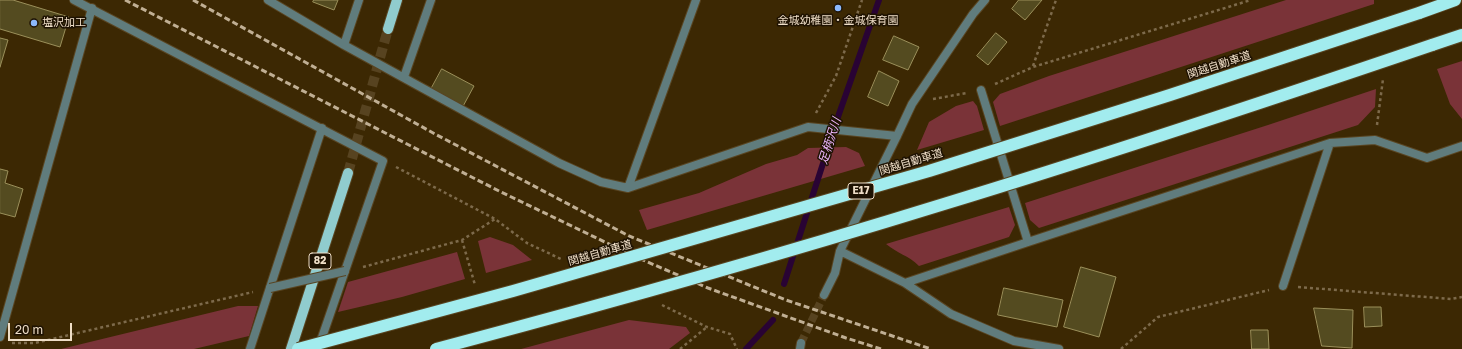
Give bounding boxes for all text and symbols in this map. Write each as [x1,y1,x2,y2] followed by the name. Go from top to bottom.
[833,3,843,13] marker: 金城幼稚園・金城保育園
[778,14,898,28] place label: 金城幼稚園・金城保育園
[42,16,86,30] place label: 塩沢加工
[29,18,39,28] marker: 塩沢加工
[1186,49,1252,81] street label: 関越自動車道
[816,116,844,166] water label: 足柄沢川
[878,146,944,178] street label: 関越自動車道
[848,183,874,199] road number: E17
[566,238,634,268] street label: 関越自動車道
[309,253,331,269] road number: 82
[10,315,74,341] scale bar
[15,322,43,337] text: 20 m

